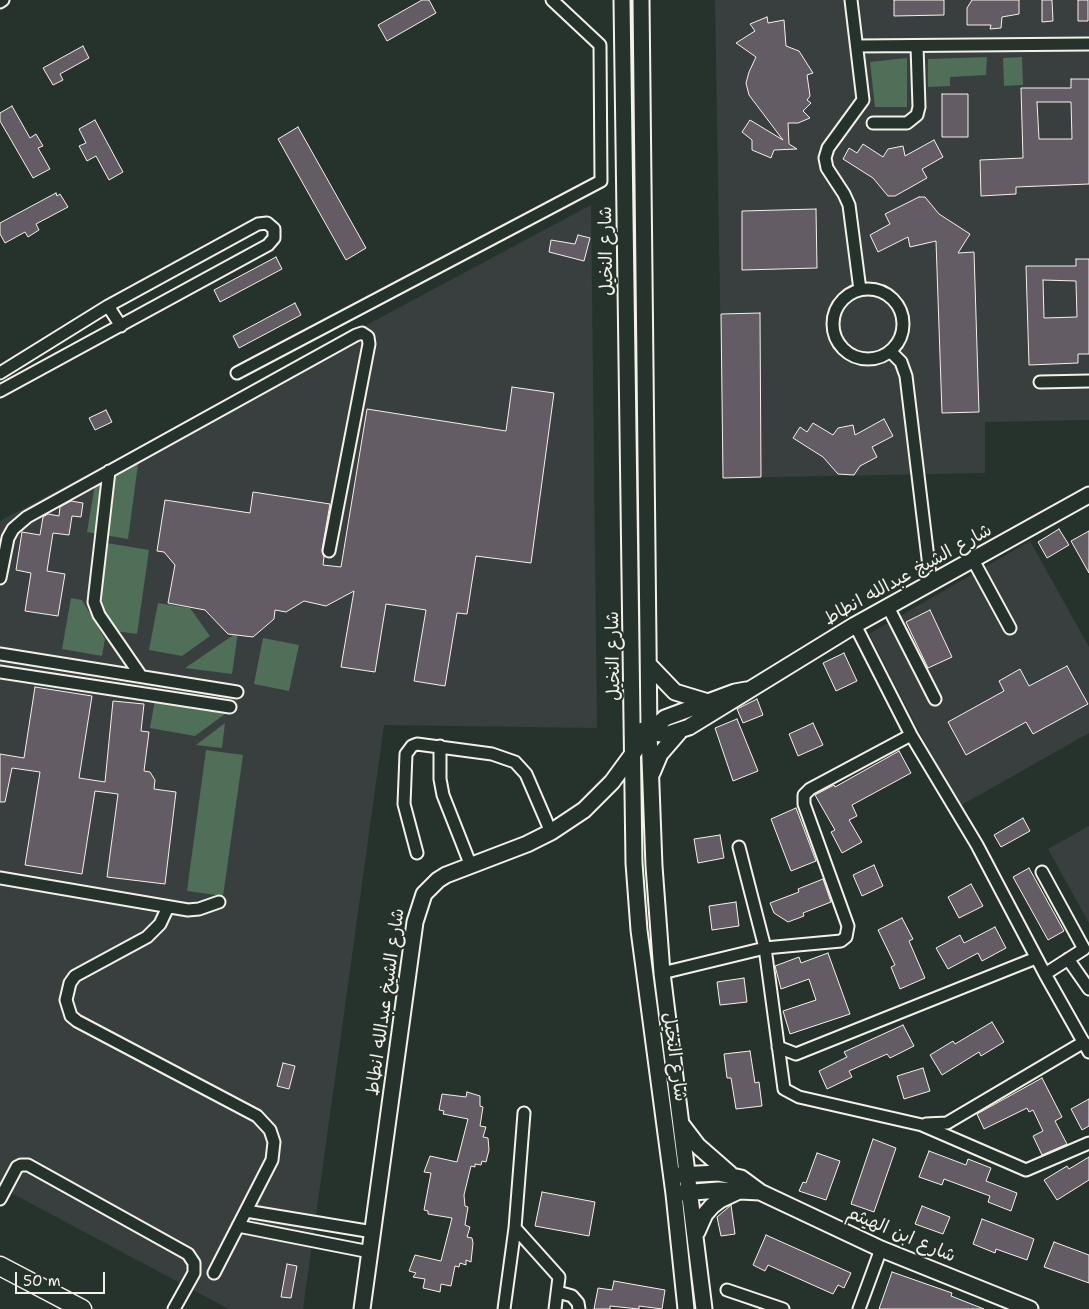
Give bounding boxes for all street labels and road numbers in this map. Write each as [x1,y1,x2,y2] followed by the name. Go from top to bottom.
[595,206,619,296] street label: شارع النخيل
[820,520,996,630] street label: شارع الشيخ عبدالله انطاط
[602,611,626,701] street label: شارع النخيل
[362,907,410,1097] street label: شارع الشيخ عبدالله انطاط
[657,1011,691,1103] street label: شارع النخيل
[843,1202,959,1268] street label: شارع ابن الهيثم

